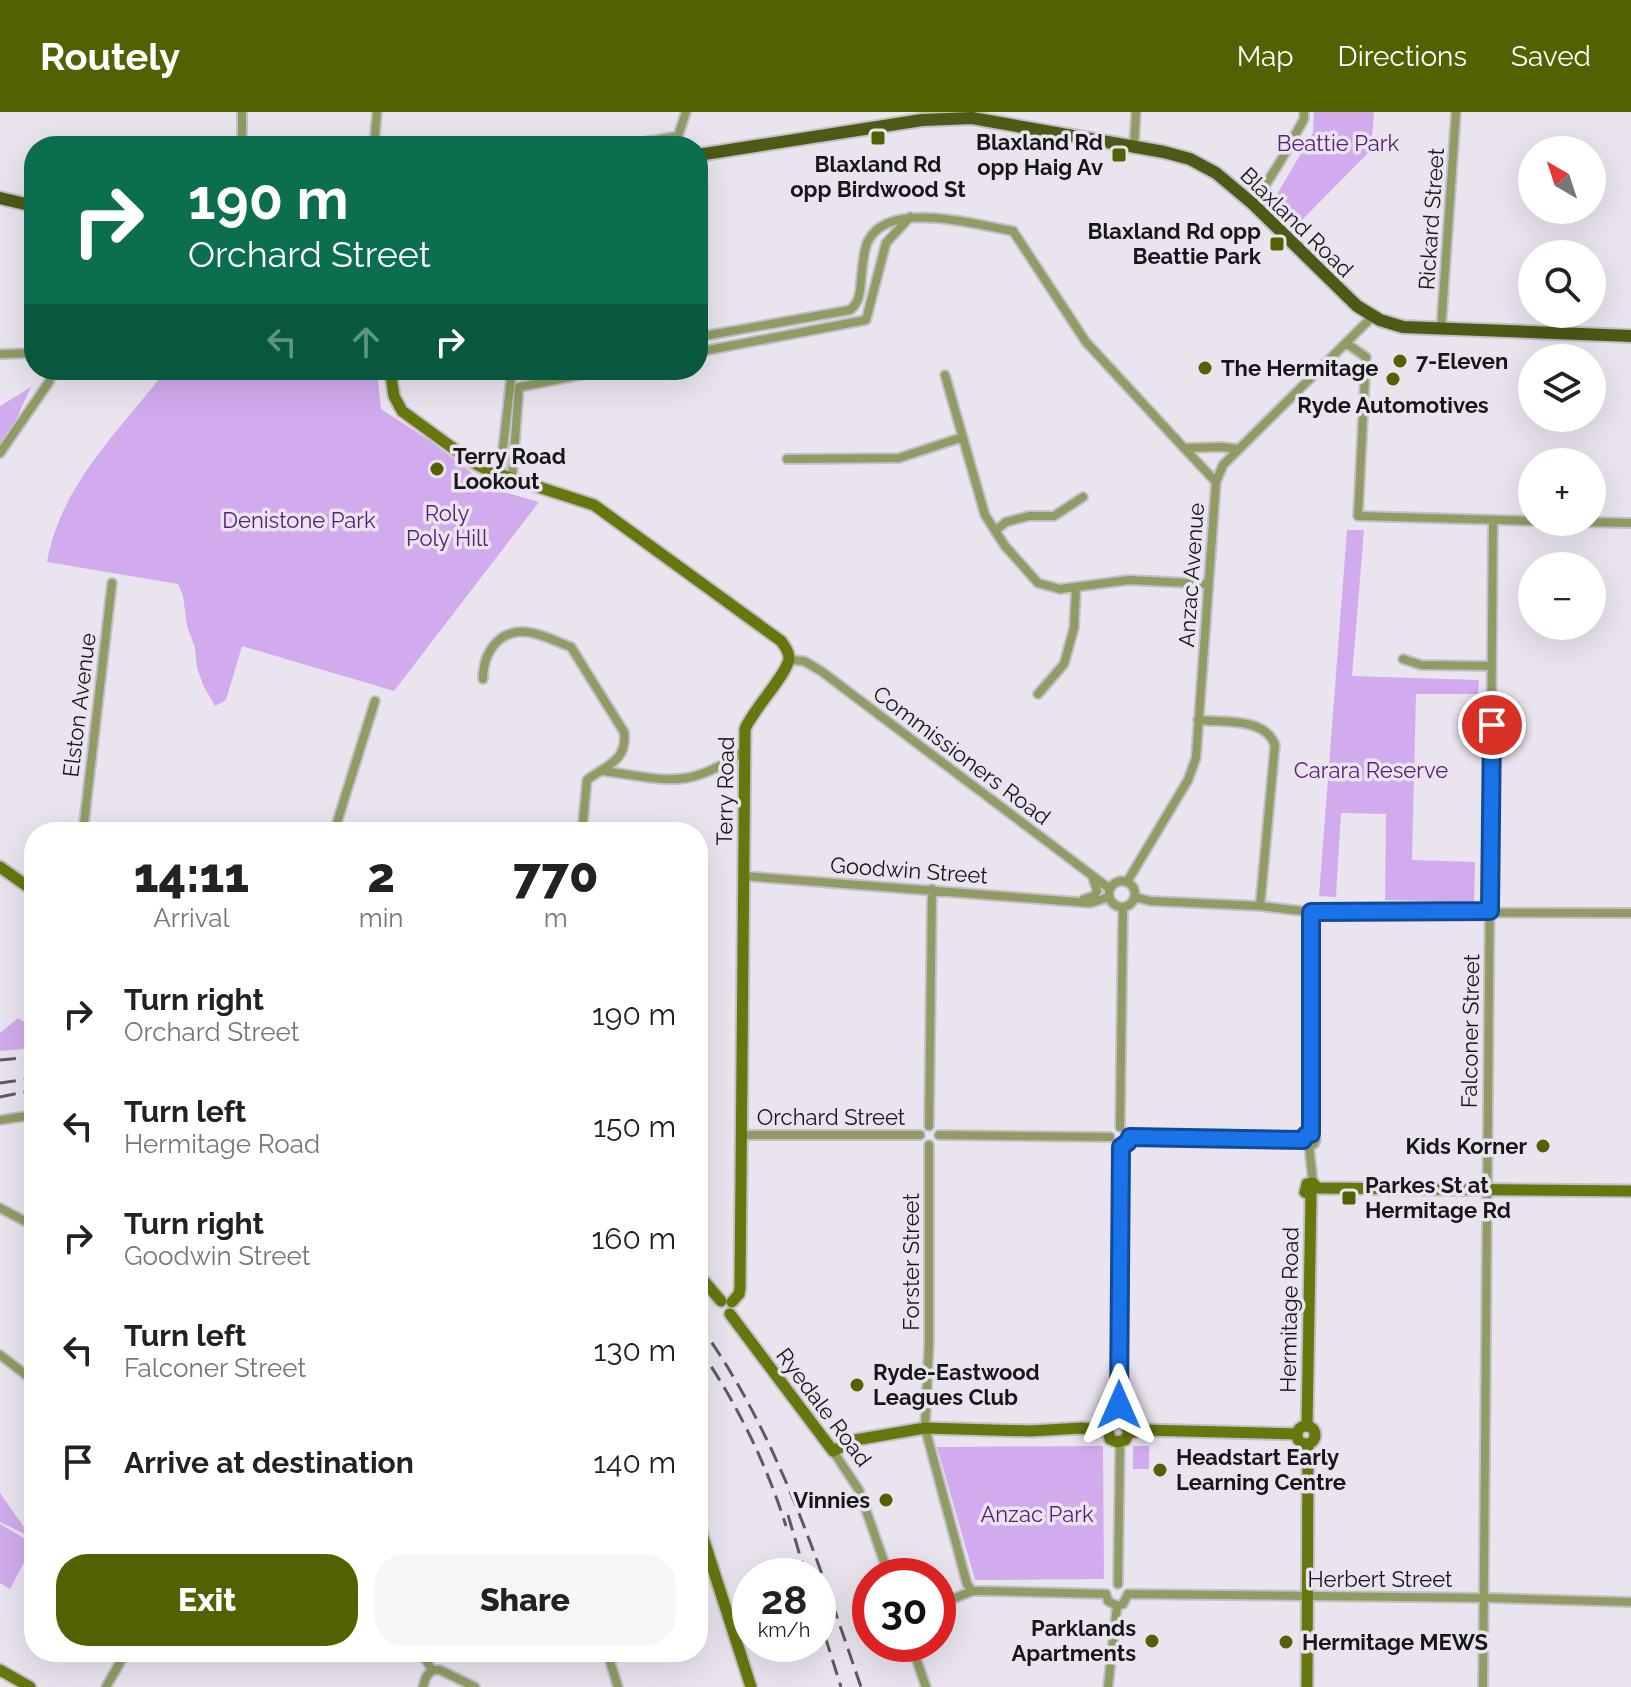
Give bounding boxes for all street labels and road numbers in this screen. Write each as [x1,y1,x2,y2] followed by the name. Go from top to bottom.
[1413,146,1449,291] street label: Rickard Street
[1235,162,1359,282] street label: Blaxland Road
[1173,502,1209,648] street label: Anzac Avenue
[57,631,101,779] street label: Elston Avenue
[868,680,1056,830] street label: Commissioners Road
[711,736,739,846] street label: Terry Road
[829,852,989,889] street label: Goodwin Street
[1456,953,1484,1108] street label: Falconer Street
[757,1104,906,1130] street label: Orchard Street
[898,1193,924,1331] street label: Forster Street
[1275,1227,1303,1393] street label: Hermitage Road
[771,1343,877,1471] street label: Ryedale Road
[1308,1566,1453,1592] street label: Herbert Street

